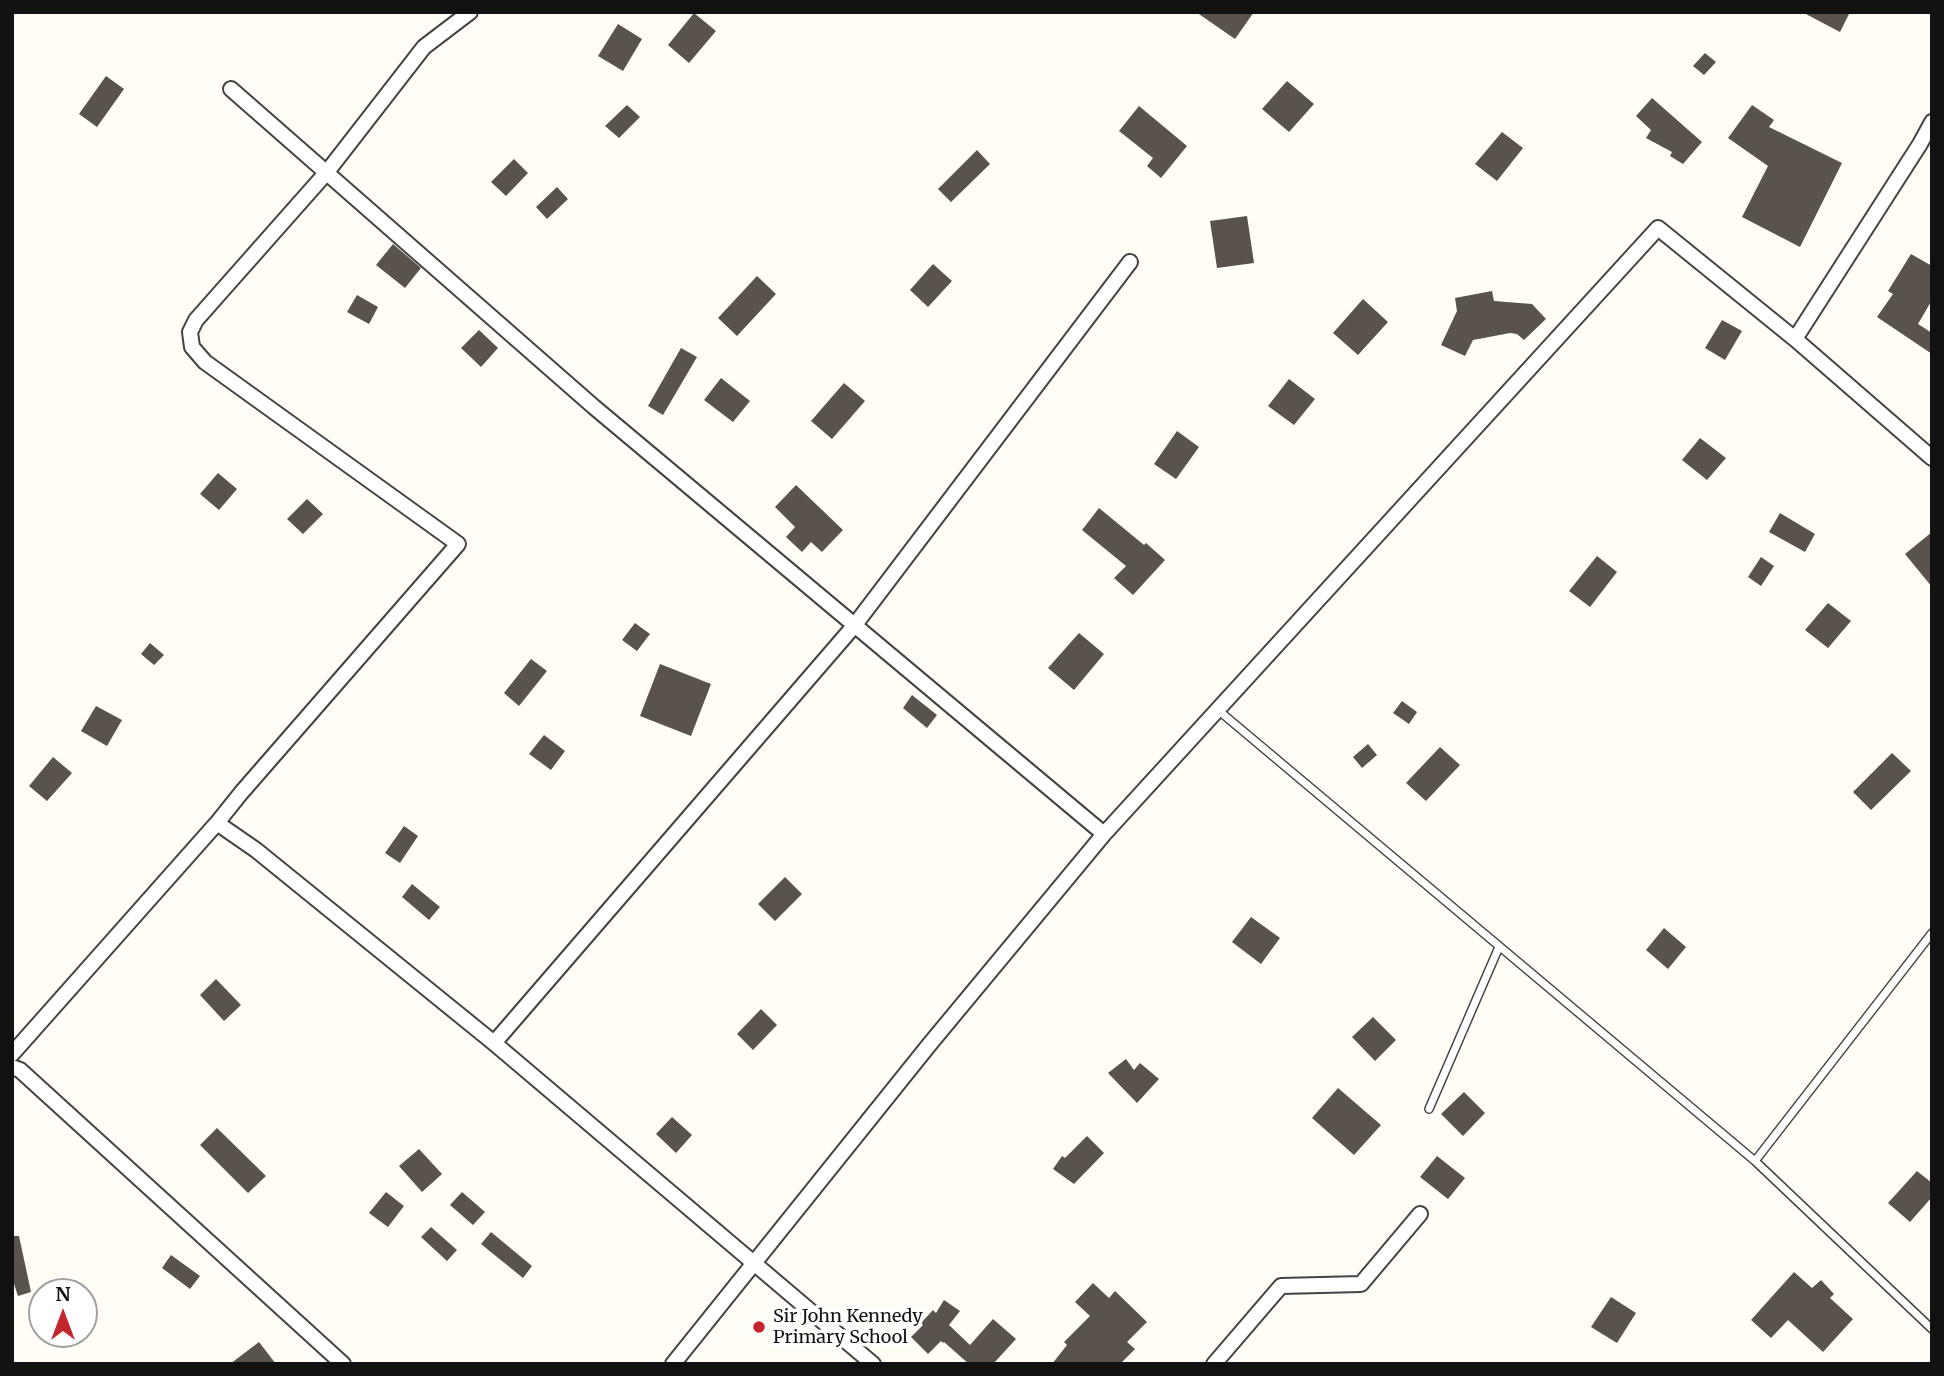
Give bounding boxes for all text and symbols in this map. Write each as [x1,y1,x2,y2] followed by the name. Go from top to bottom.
[28,1278,98,1348] north arrow
[55,1282,71,1306] text: N
[773,1306,923,1348] place label: Sir John Kennedy Primary School
[751,1319,767,1335] marker: Sir John Kennedy Primary School

